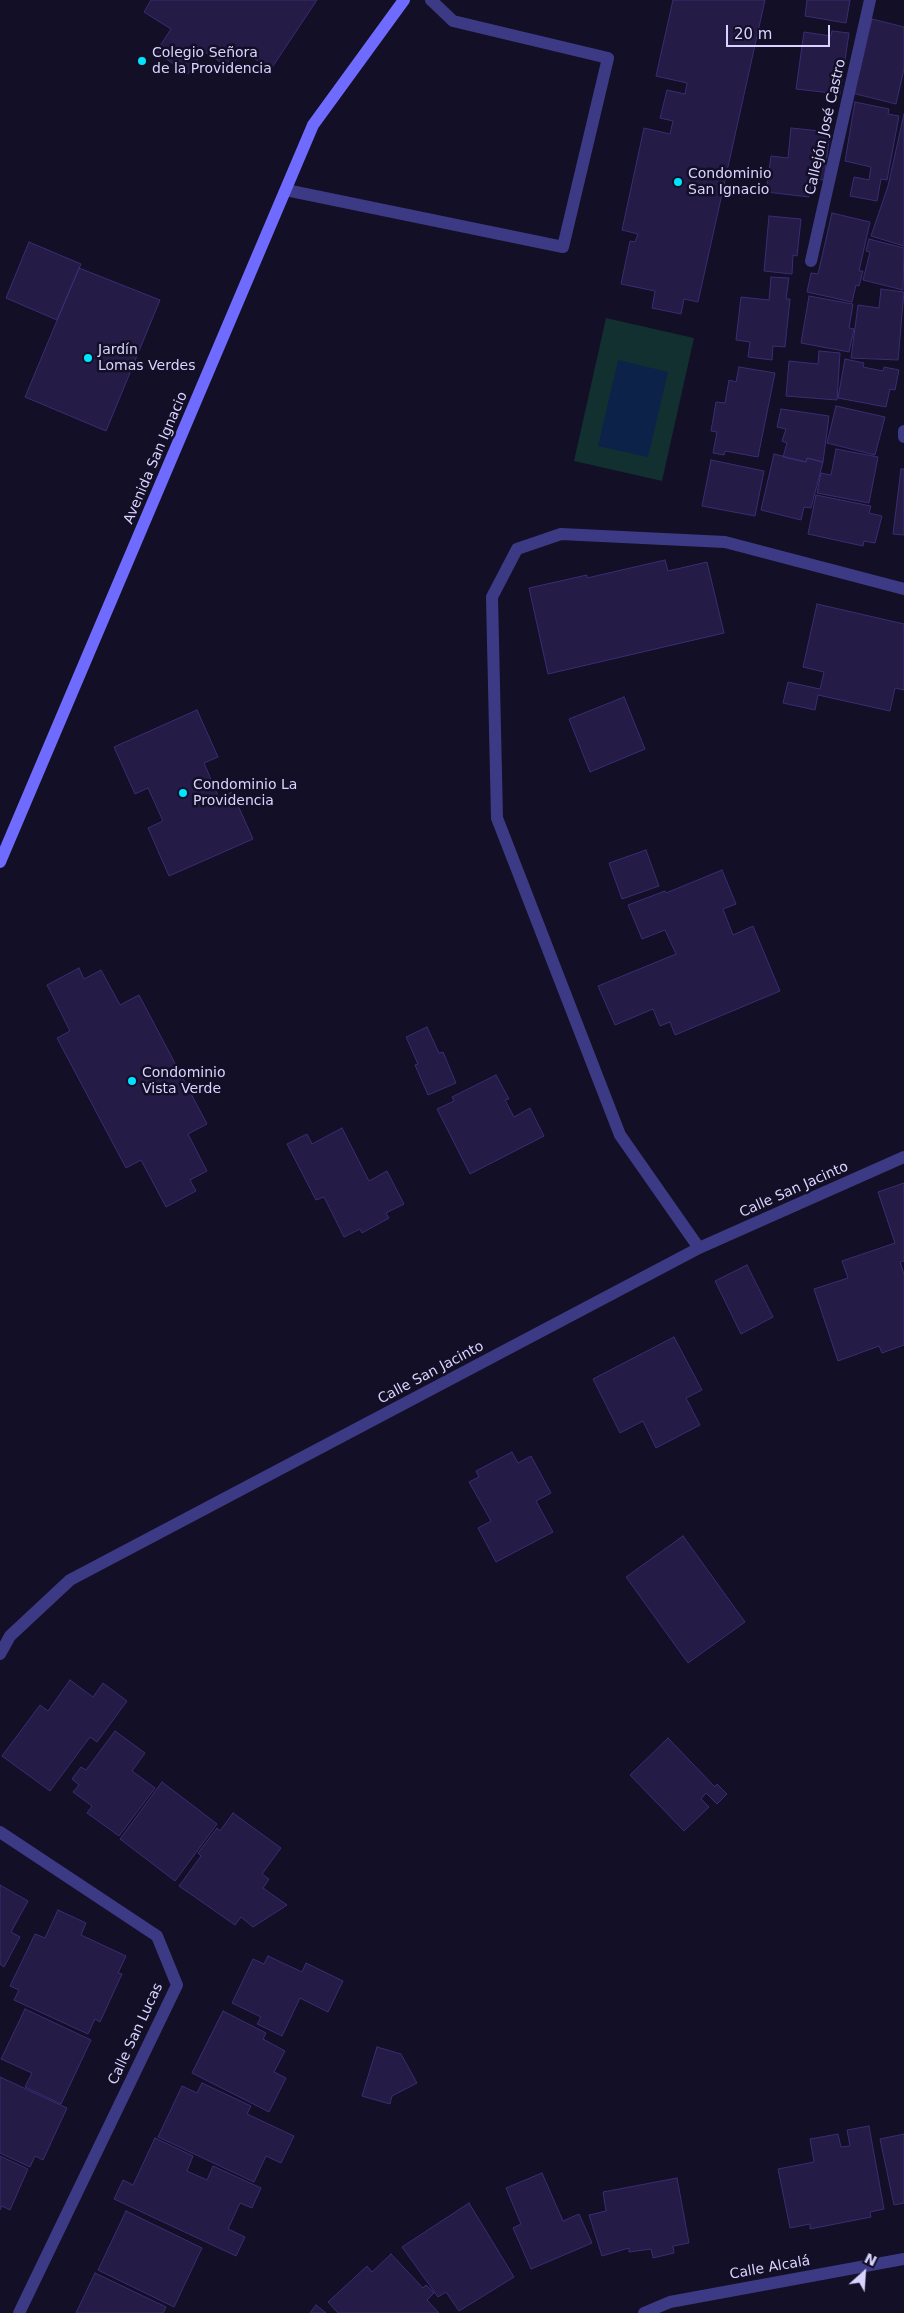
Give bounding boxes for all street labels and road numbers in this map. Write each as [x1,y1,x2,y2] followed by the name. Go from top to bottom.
[802,58,850,196] street label: Callejón José Castro
[121,389,191,527] street label: Avenida San Ignacio
[737,1158,851,1222] street label: Calle San Jacinto
[375,1338,487,1408] street label: Calle San Jacinto
[105,1981,167,2087] street label: Calle San Lucas
[728,2253,812,2283] street label: Calle Alcalá

